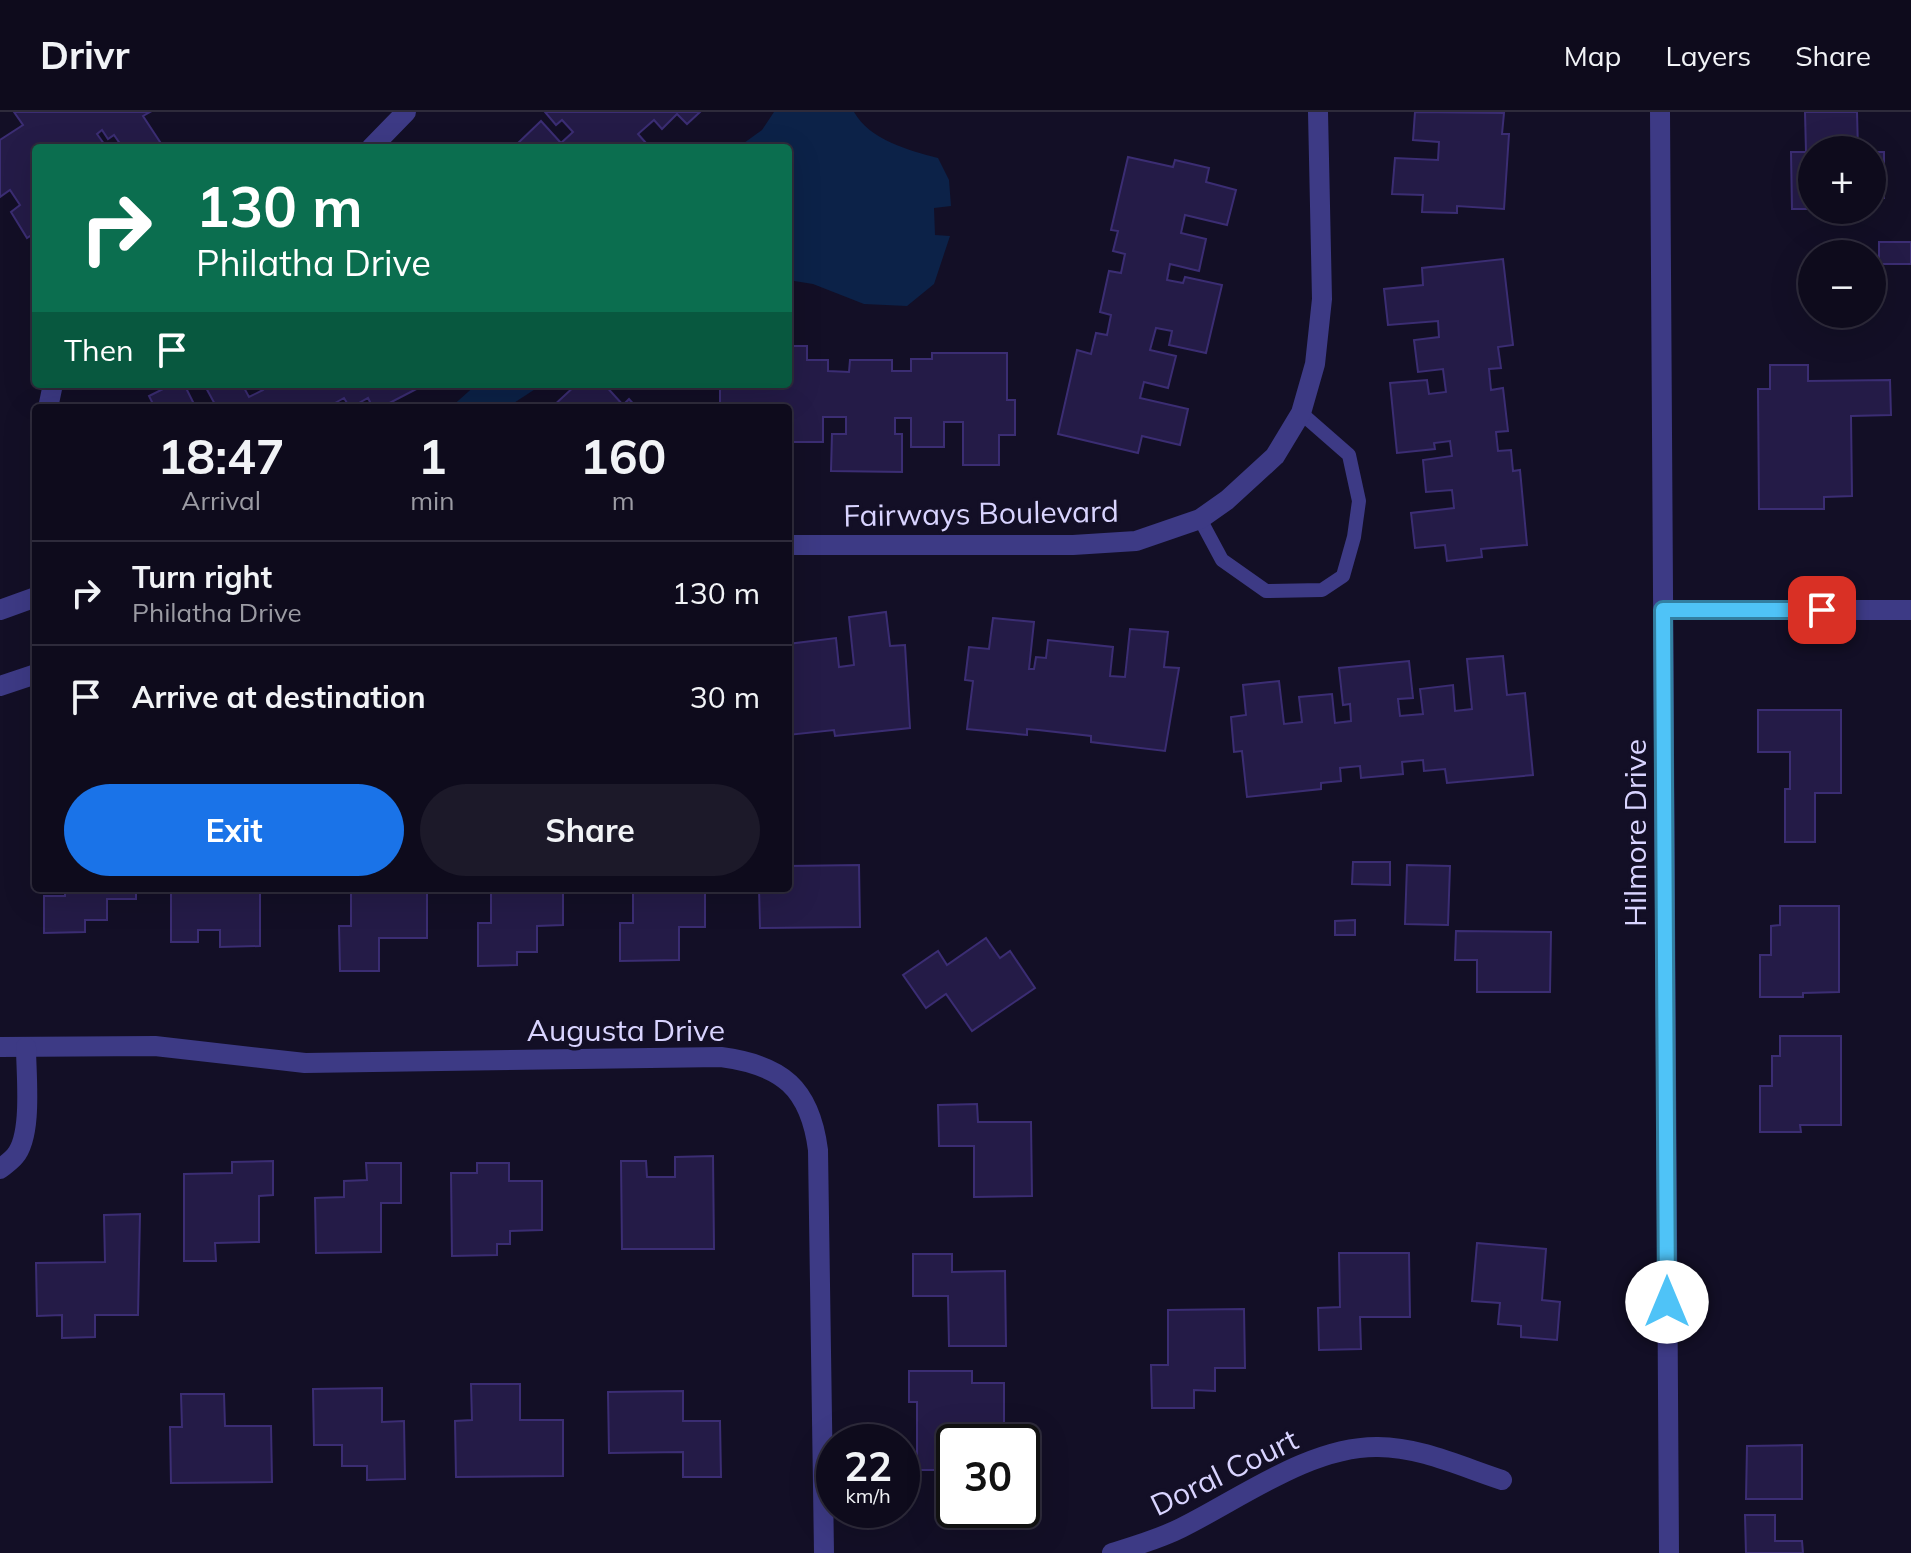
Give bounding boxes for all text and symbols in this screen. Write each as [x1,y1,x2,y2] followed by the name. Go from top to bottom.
[40,31,129,79] text: Drivr
[1564,38,1621,73] text: Map
[1665,38,1751,73] text: Layers
[1795,38,1871,73] text: Share
[1798,136,1886,328] map controls
[1798,136,1886,224] button: +
[196,171,363,241] text: 130 m
[64,176,168,280] icon: right
[196,240,431,285] text: Philatha Drive
[1798,240,1886,328] button: −
[150,328,194,372] icon: arrive
[64,331,134,369] text: Then
[158,426,285,486] text: 18:47
[418,426,447,486] text: 1
[580,426,666,486] text: 160
[181,484,261,517] text: Arrival
[410,484,454,517] text: min
[612,484,635,517] text: m
[843,492,1119,534] street label: Fairways Boulevard
[132,558,272,596] text: Turn right
[64,571,108,615] icon: right
[672,574,760,612] text: 130 m
[1788,576,1856,644] pin
[1800,588,1844,632] icon: arrive
[132,596,302,629] text: Philatha Drive
[64,675,108,719] icon: arrive
[132,678,426,716] text: Arrive at destination
[690,678,760,716] text: 30 m
[1616,739,1654,927] street label: Hilmore Drive
[64,784,404,876] button: Exit
[420,784,760,876] button: Share
[527,1011,725,1049] street label: Augusta Drive
[1625,1260,1709,1344] position arrow
[1144,1420,1304,1524] street label: Doral Court
[936,1424,1040,1528] speed limit sign: 30
[844,1441,892,1491] text: 22
[845,1483,891,1508] text: km/h

